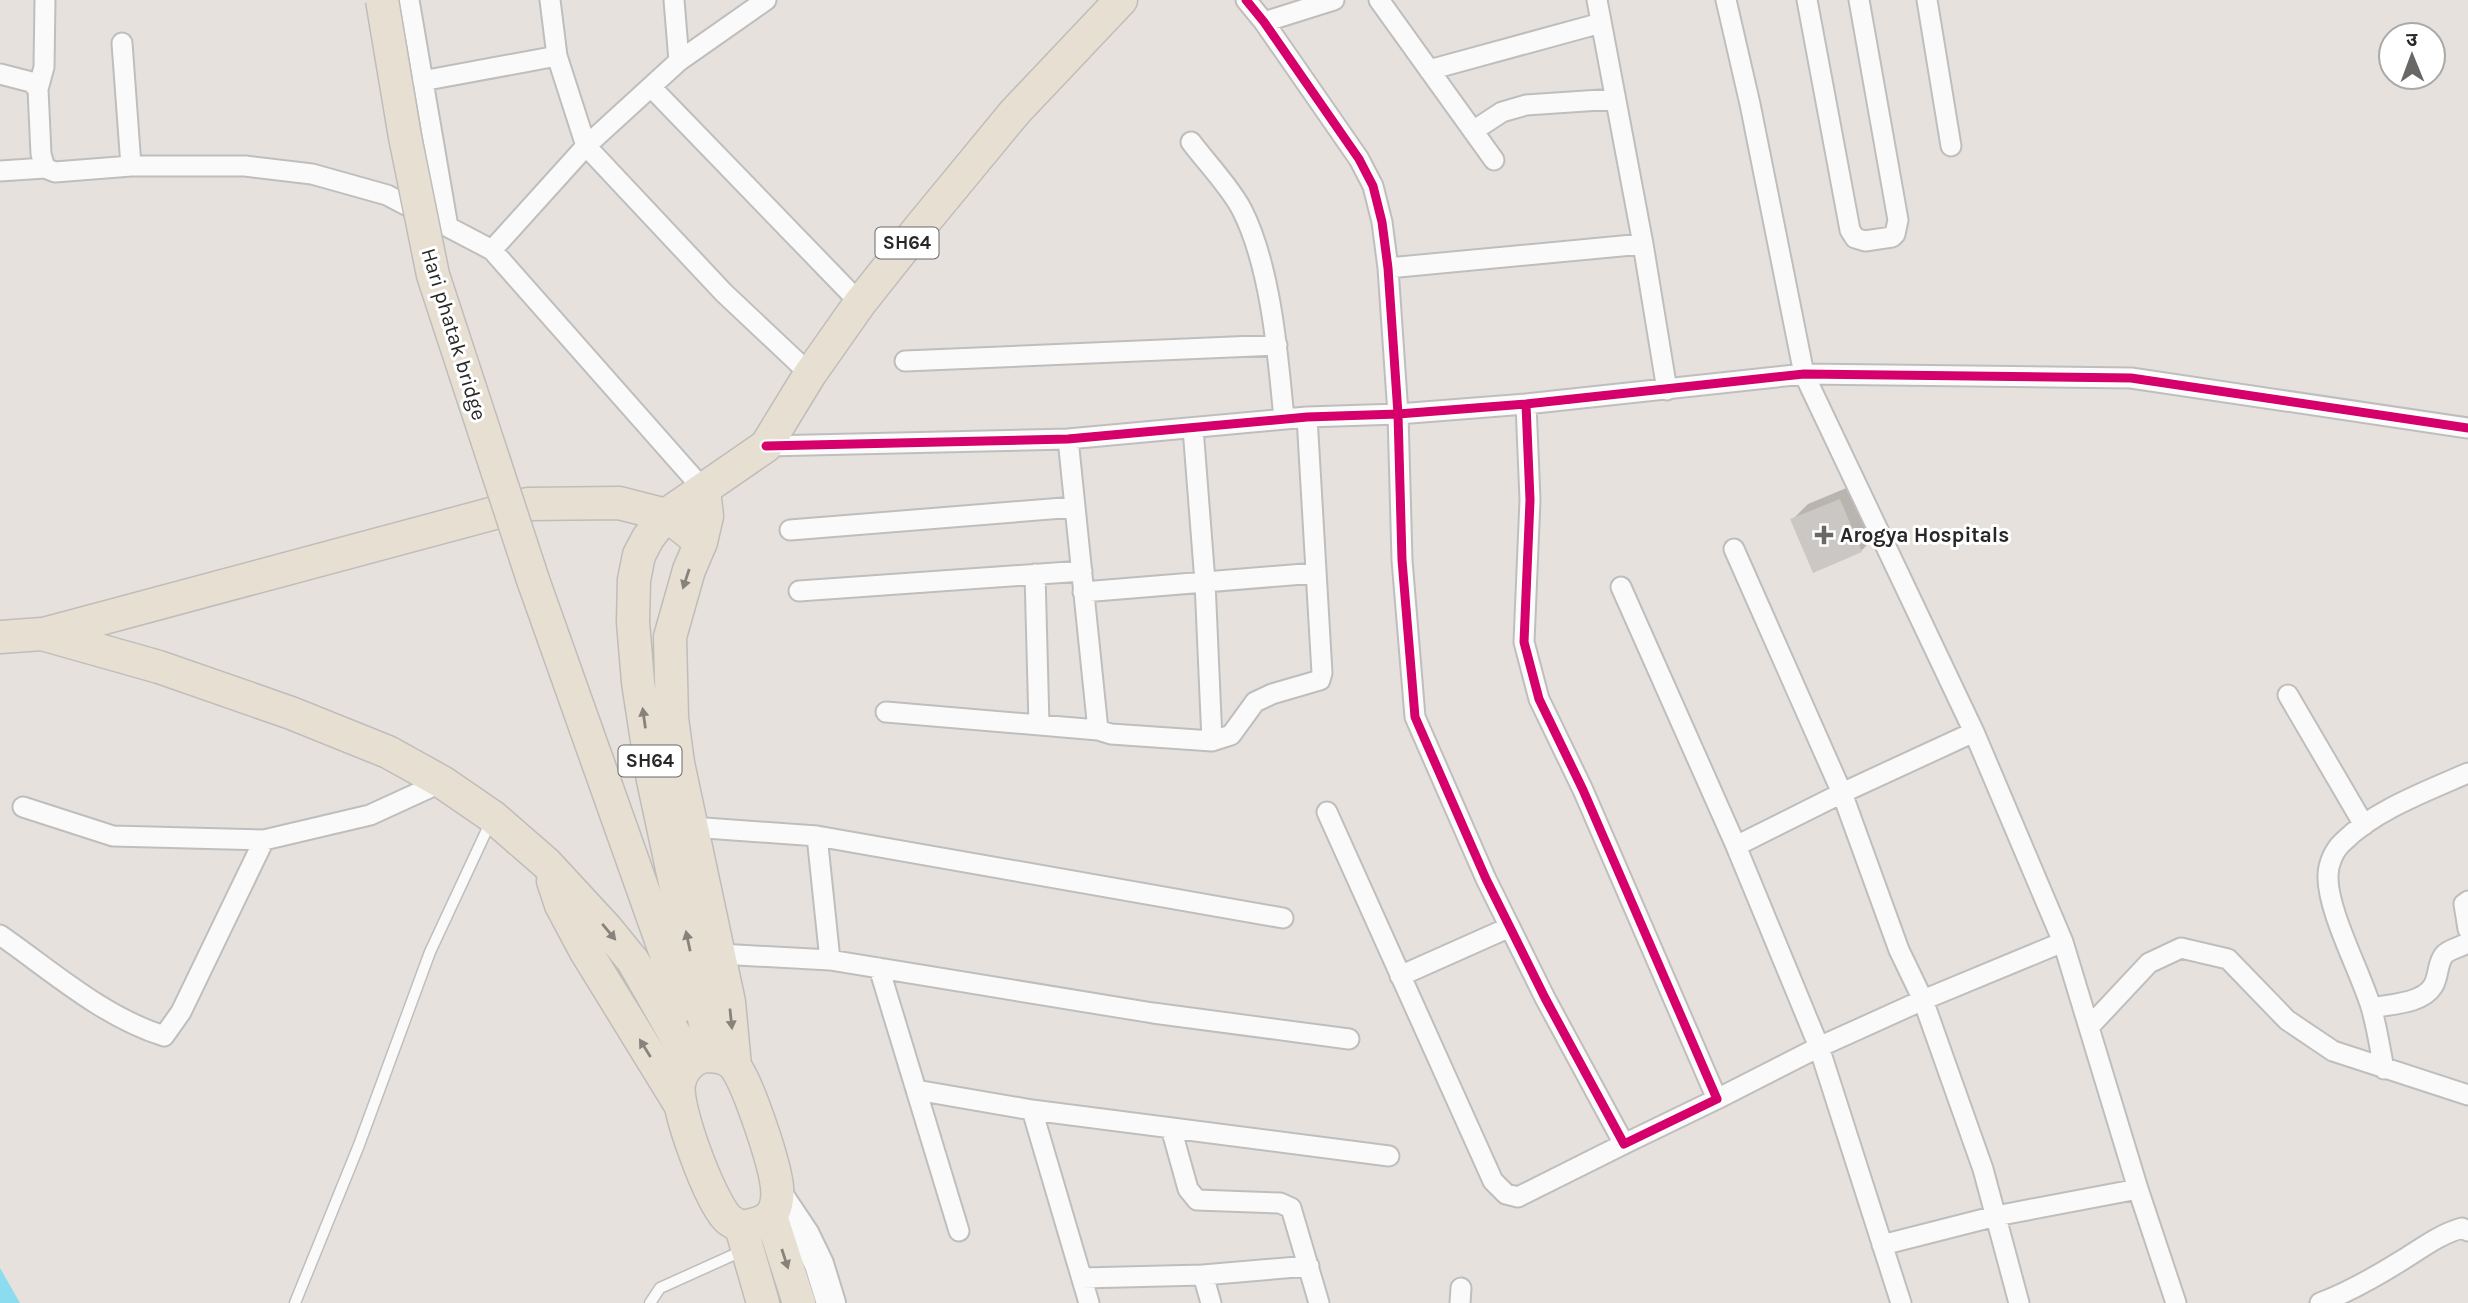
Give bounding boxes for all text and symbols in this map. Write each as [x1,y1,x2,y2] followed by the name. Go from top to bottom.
[2377,21,2447,91] north arrow
[2406,29,2418,51] text: उ
[876,228,939,258] road number: SH64
[416,245,492,423] street label: Hari phatak bridge
[1840,523,2009,547] place label: Arogya Hospitals
[1814,525,1834,545] marker: Arogya Hospitals
[681,569,691,590] one-way arrow
[638,707,649,729] one-way arrow
[618,746,682,776] road number: SH64
[601,923,616,940] one-way arrow
[682,930,693,952] one-way arrow
[726,1008,737,1030] one-way arrow
[639,1038,652,1057] one-way arrow
[780,1249,790,1270] one-way arrow

